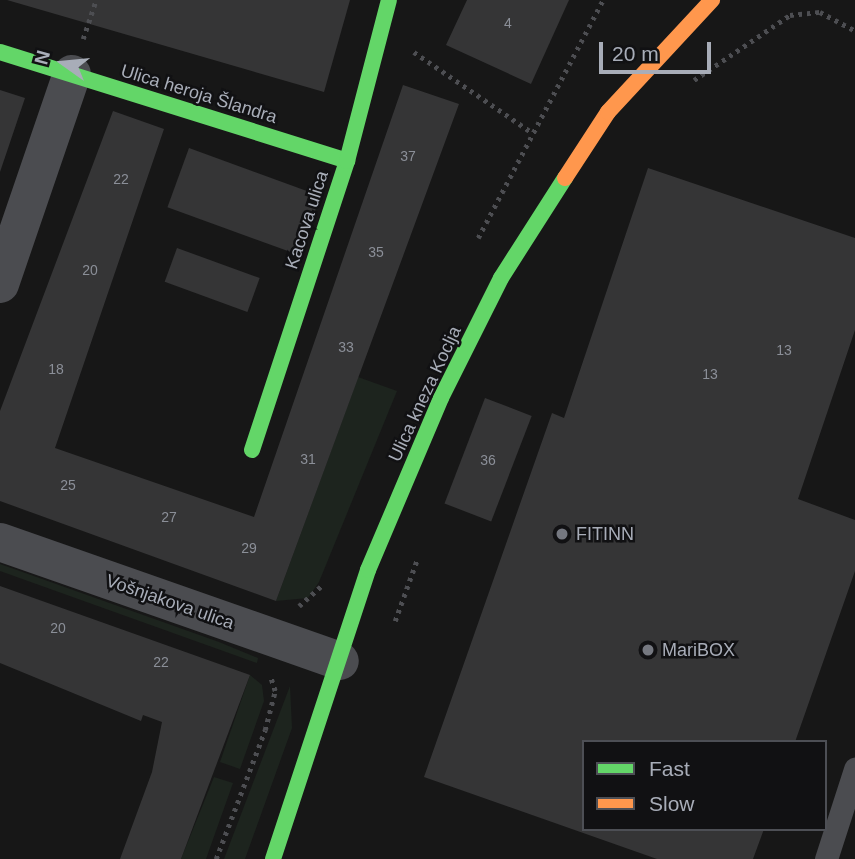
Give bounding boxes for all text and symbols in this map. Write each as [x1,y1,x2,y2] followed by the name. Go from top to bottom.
[504,15,512,31] house number: 4
[28,28,98,98] north arrow
[603,28,715,72] scale bar
[612,42,659,65] text: 20 m
[30,48,54,67] text: N
[118,60,280,128] street label: Ulica heroja Šlandra
[400,148,416,164] house number: 37
[281,168,333,272] street label: Kacova ulica
[113,171,129,187] house number: 22
[368,244,384,260] house number: 35
[82,262,98,278] house number: 20
[384,323,466,465] street label: Ulica kneza Koclja
[338,339,354,355] house number: 33
[776,342,792,358] house number: 13
[48,361,64,377] house number: 18
[702,366,718,382] house number: 13
[300,451,316,467] house number: 31
[480,452,496,468] house number: 36
[60,477,76,493] house number: 25
[161,509,177,525] house number: 27
[576,523,634,545] place label: FITINN
[554,526,570,542] marker: FITINN
[241,540,257,556] house number: 29
[103,570,237,634] street label: Vošnjakova ulica
[50,620,66,636] house number: 20
[662,639,735,661] place label: MariBOX
[640,642,656,658] marker: MariBOX
[153,654,169,670] house number: 22
[582,740,827,831] legend
[649,757,690,780] text: Fast
[649,792,695,815] text: Slow

